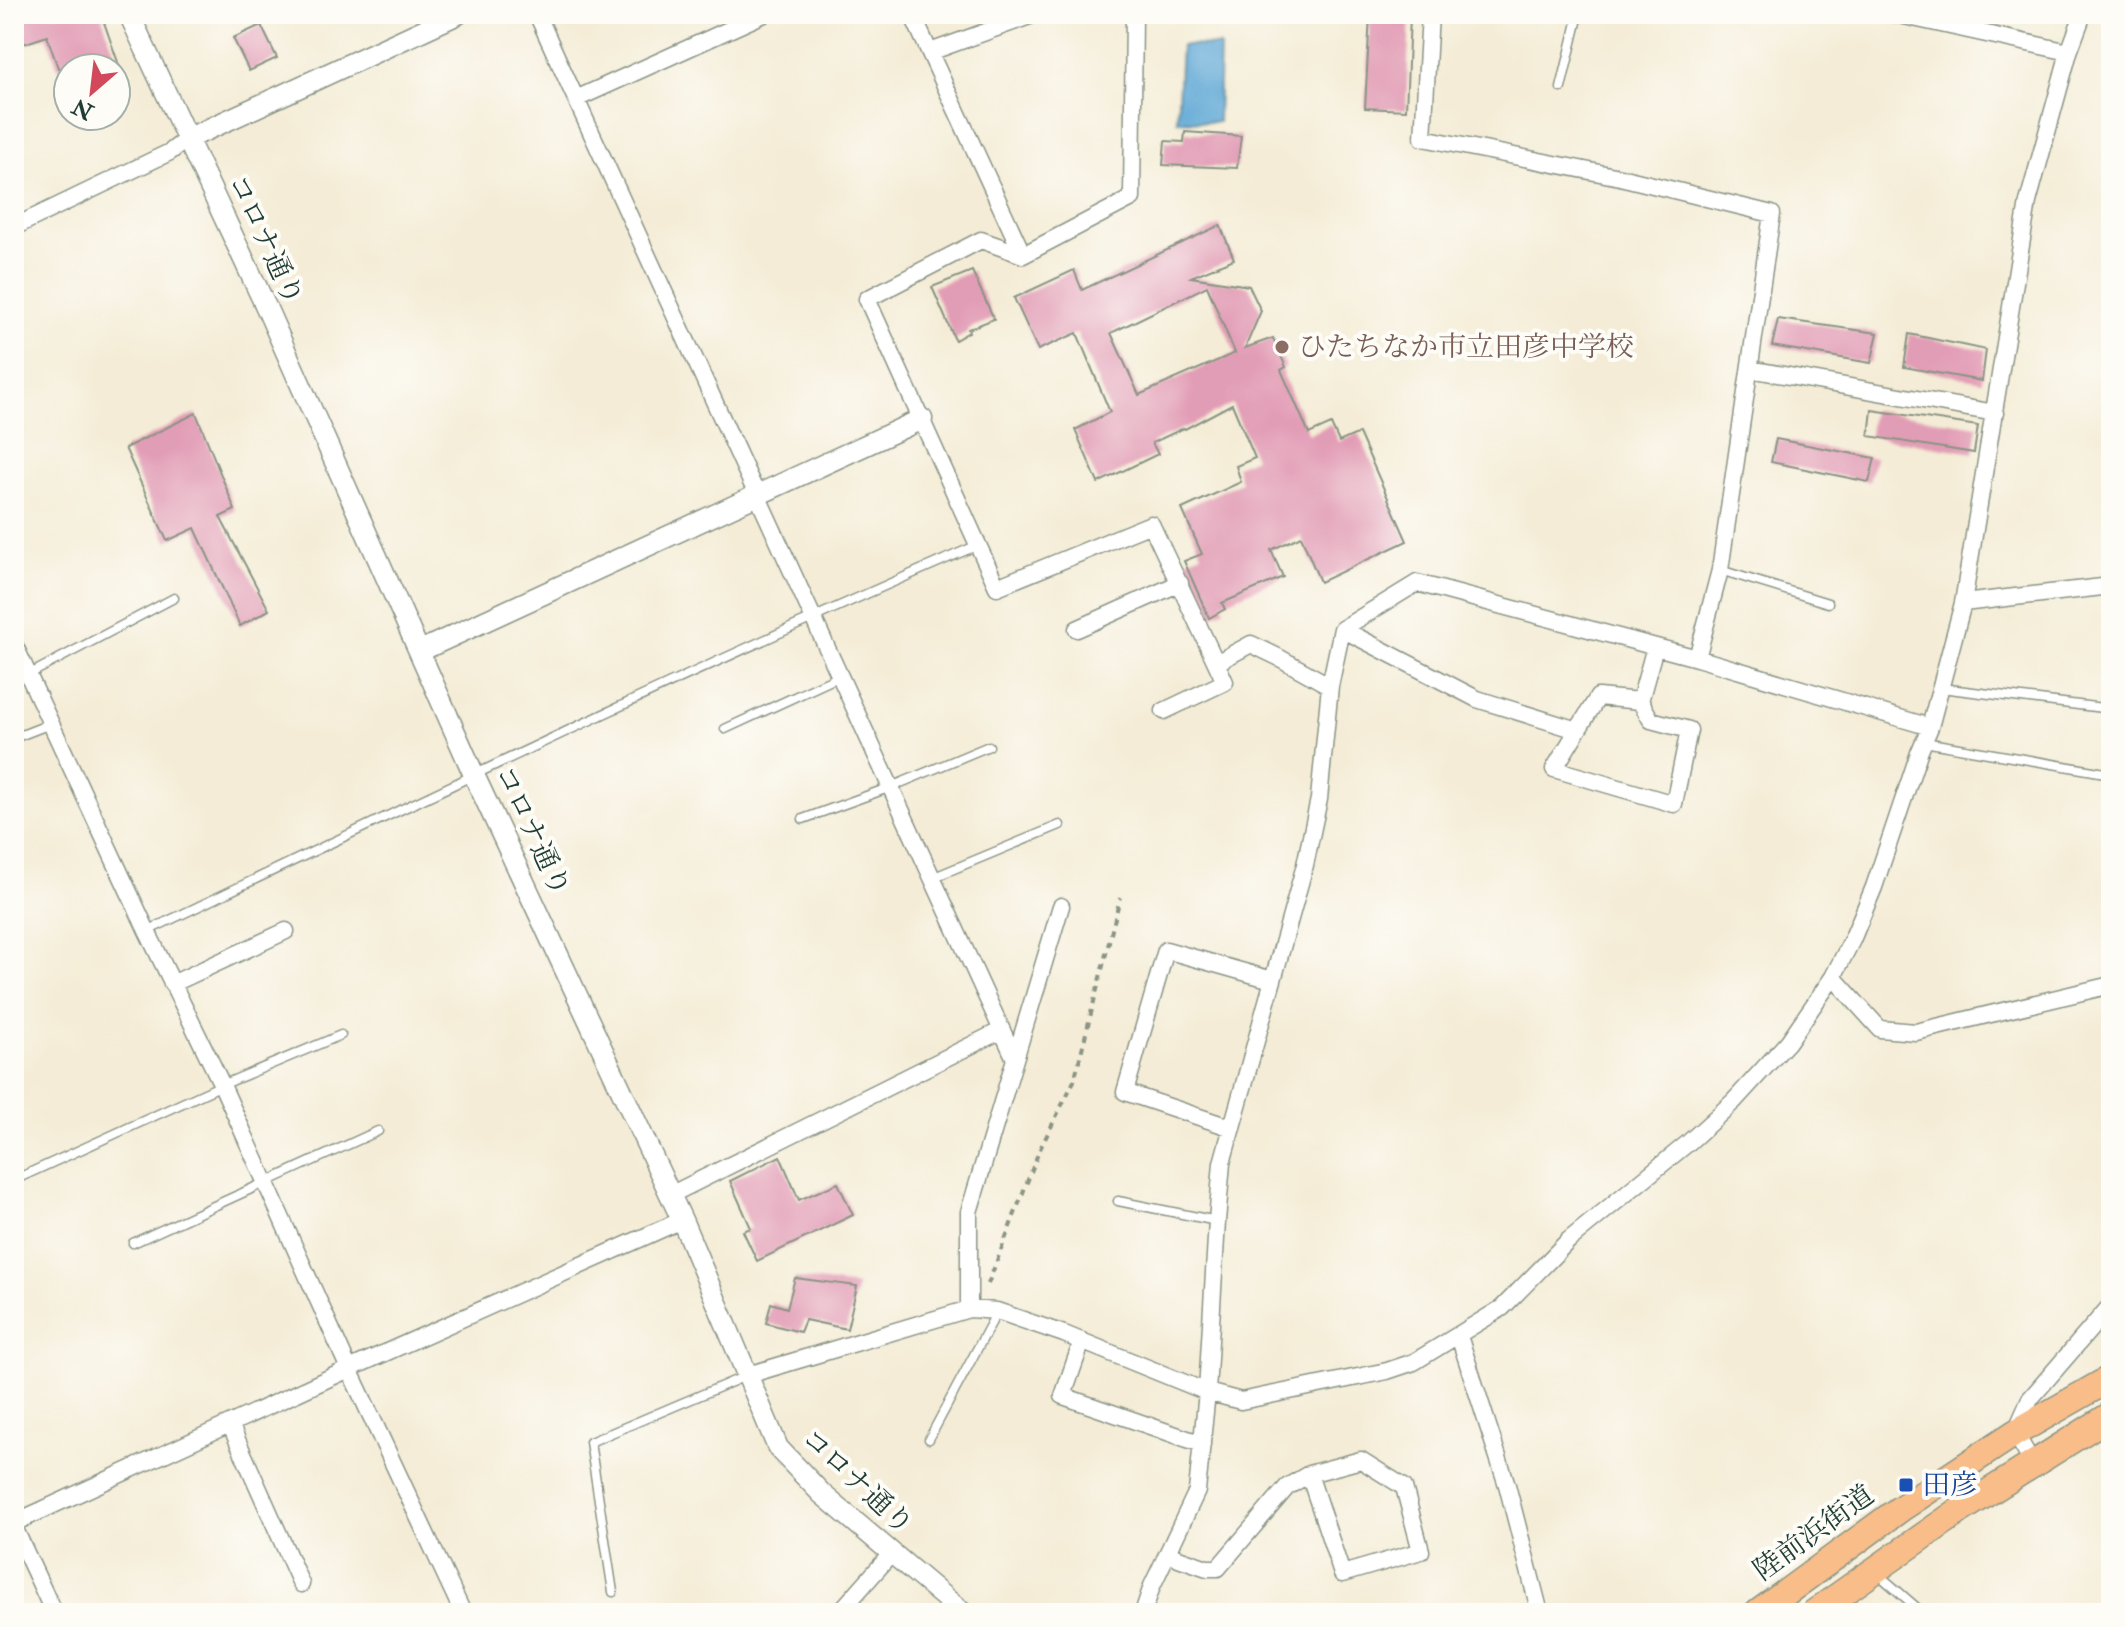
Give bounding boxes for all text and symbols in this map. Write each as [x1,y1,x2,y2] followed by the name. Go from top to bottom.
[52,52,132,132] north arrow
[68,92,99,126] text: N
[220,169,310,311] street label: コロナ通り
[1298,330,1634,365] place label: ひたちなか市立田彦中学校
[1273,338,1291,356] marker: ひたちなか市立田彦中学校
[487,760,577,902] street label: コロナ通り
[794,1421,920,1543] street label: コロナ通り
[1922,1468,1978,1503] place label: 田彦
[1897,1476,1915,1494] marker: 田彦
[1747,1478,1881,1588] street label: 陸前浜街道

